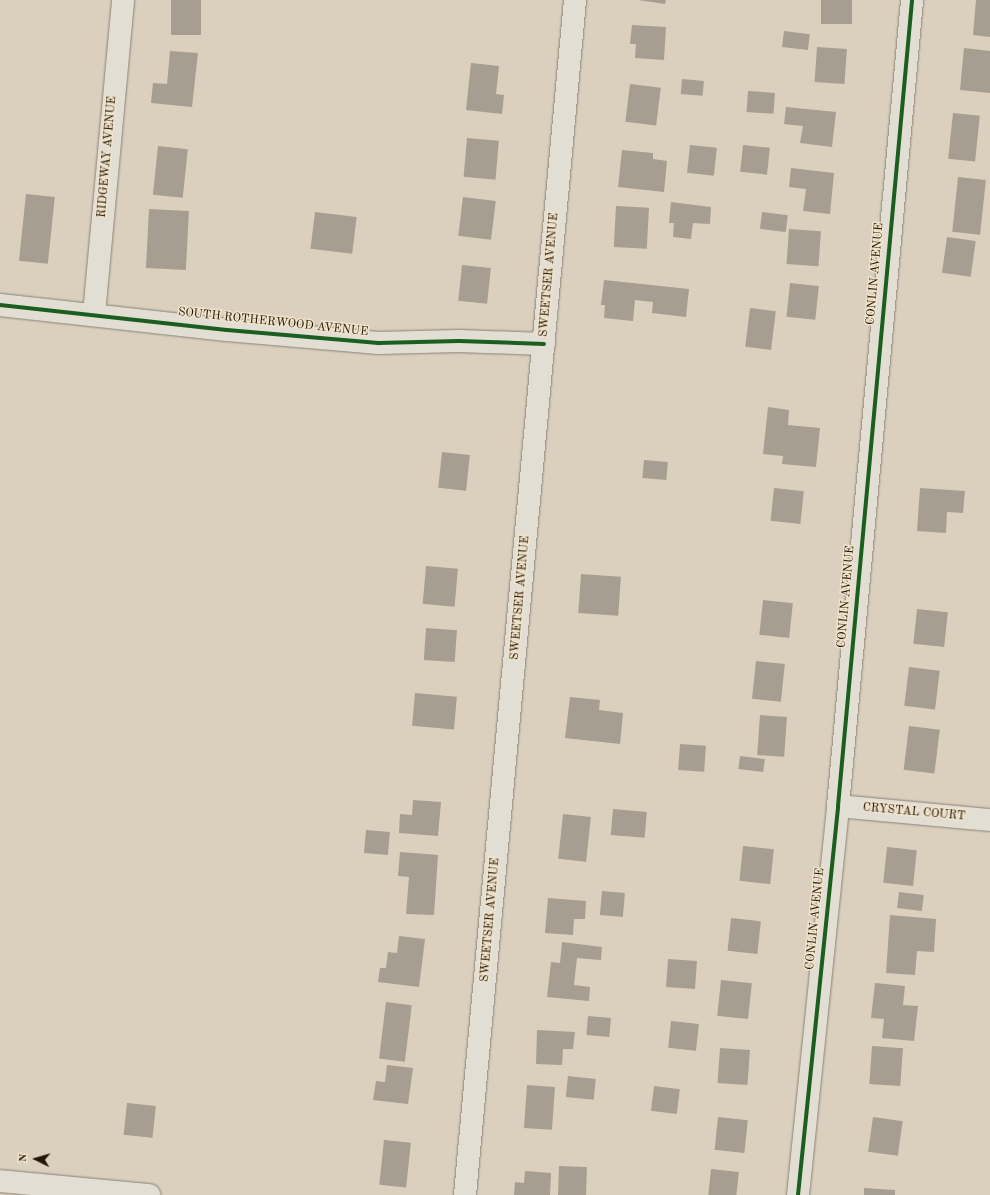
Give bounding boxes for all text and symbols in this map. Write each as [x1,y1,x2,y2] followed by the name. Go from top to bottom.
[96,96,120,218] street label: RIDGEWAY AVENUE
[537,212,563,338] street label: SWEETSER AVENUE
[864,222,888,326] street label: CONLIN AVENUE
[177,306,369,340] street label: SOUTH ROTHERWOOD AVENUE
[508,535,534,661] street label: SWEETSER AVENUE
[835,545,859,649] street label: CONLIN AVENUE
[862,801,966,825] street label: CRYSTAL COURT
[478,857,504,983] street label: SWEETSER AVENUE
[803,867,829,971] street label: CONLIN AVENUE
[16,1139,56,1179] north arrow
[18,1153,29,1163] text: N

